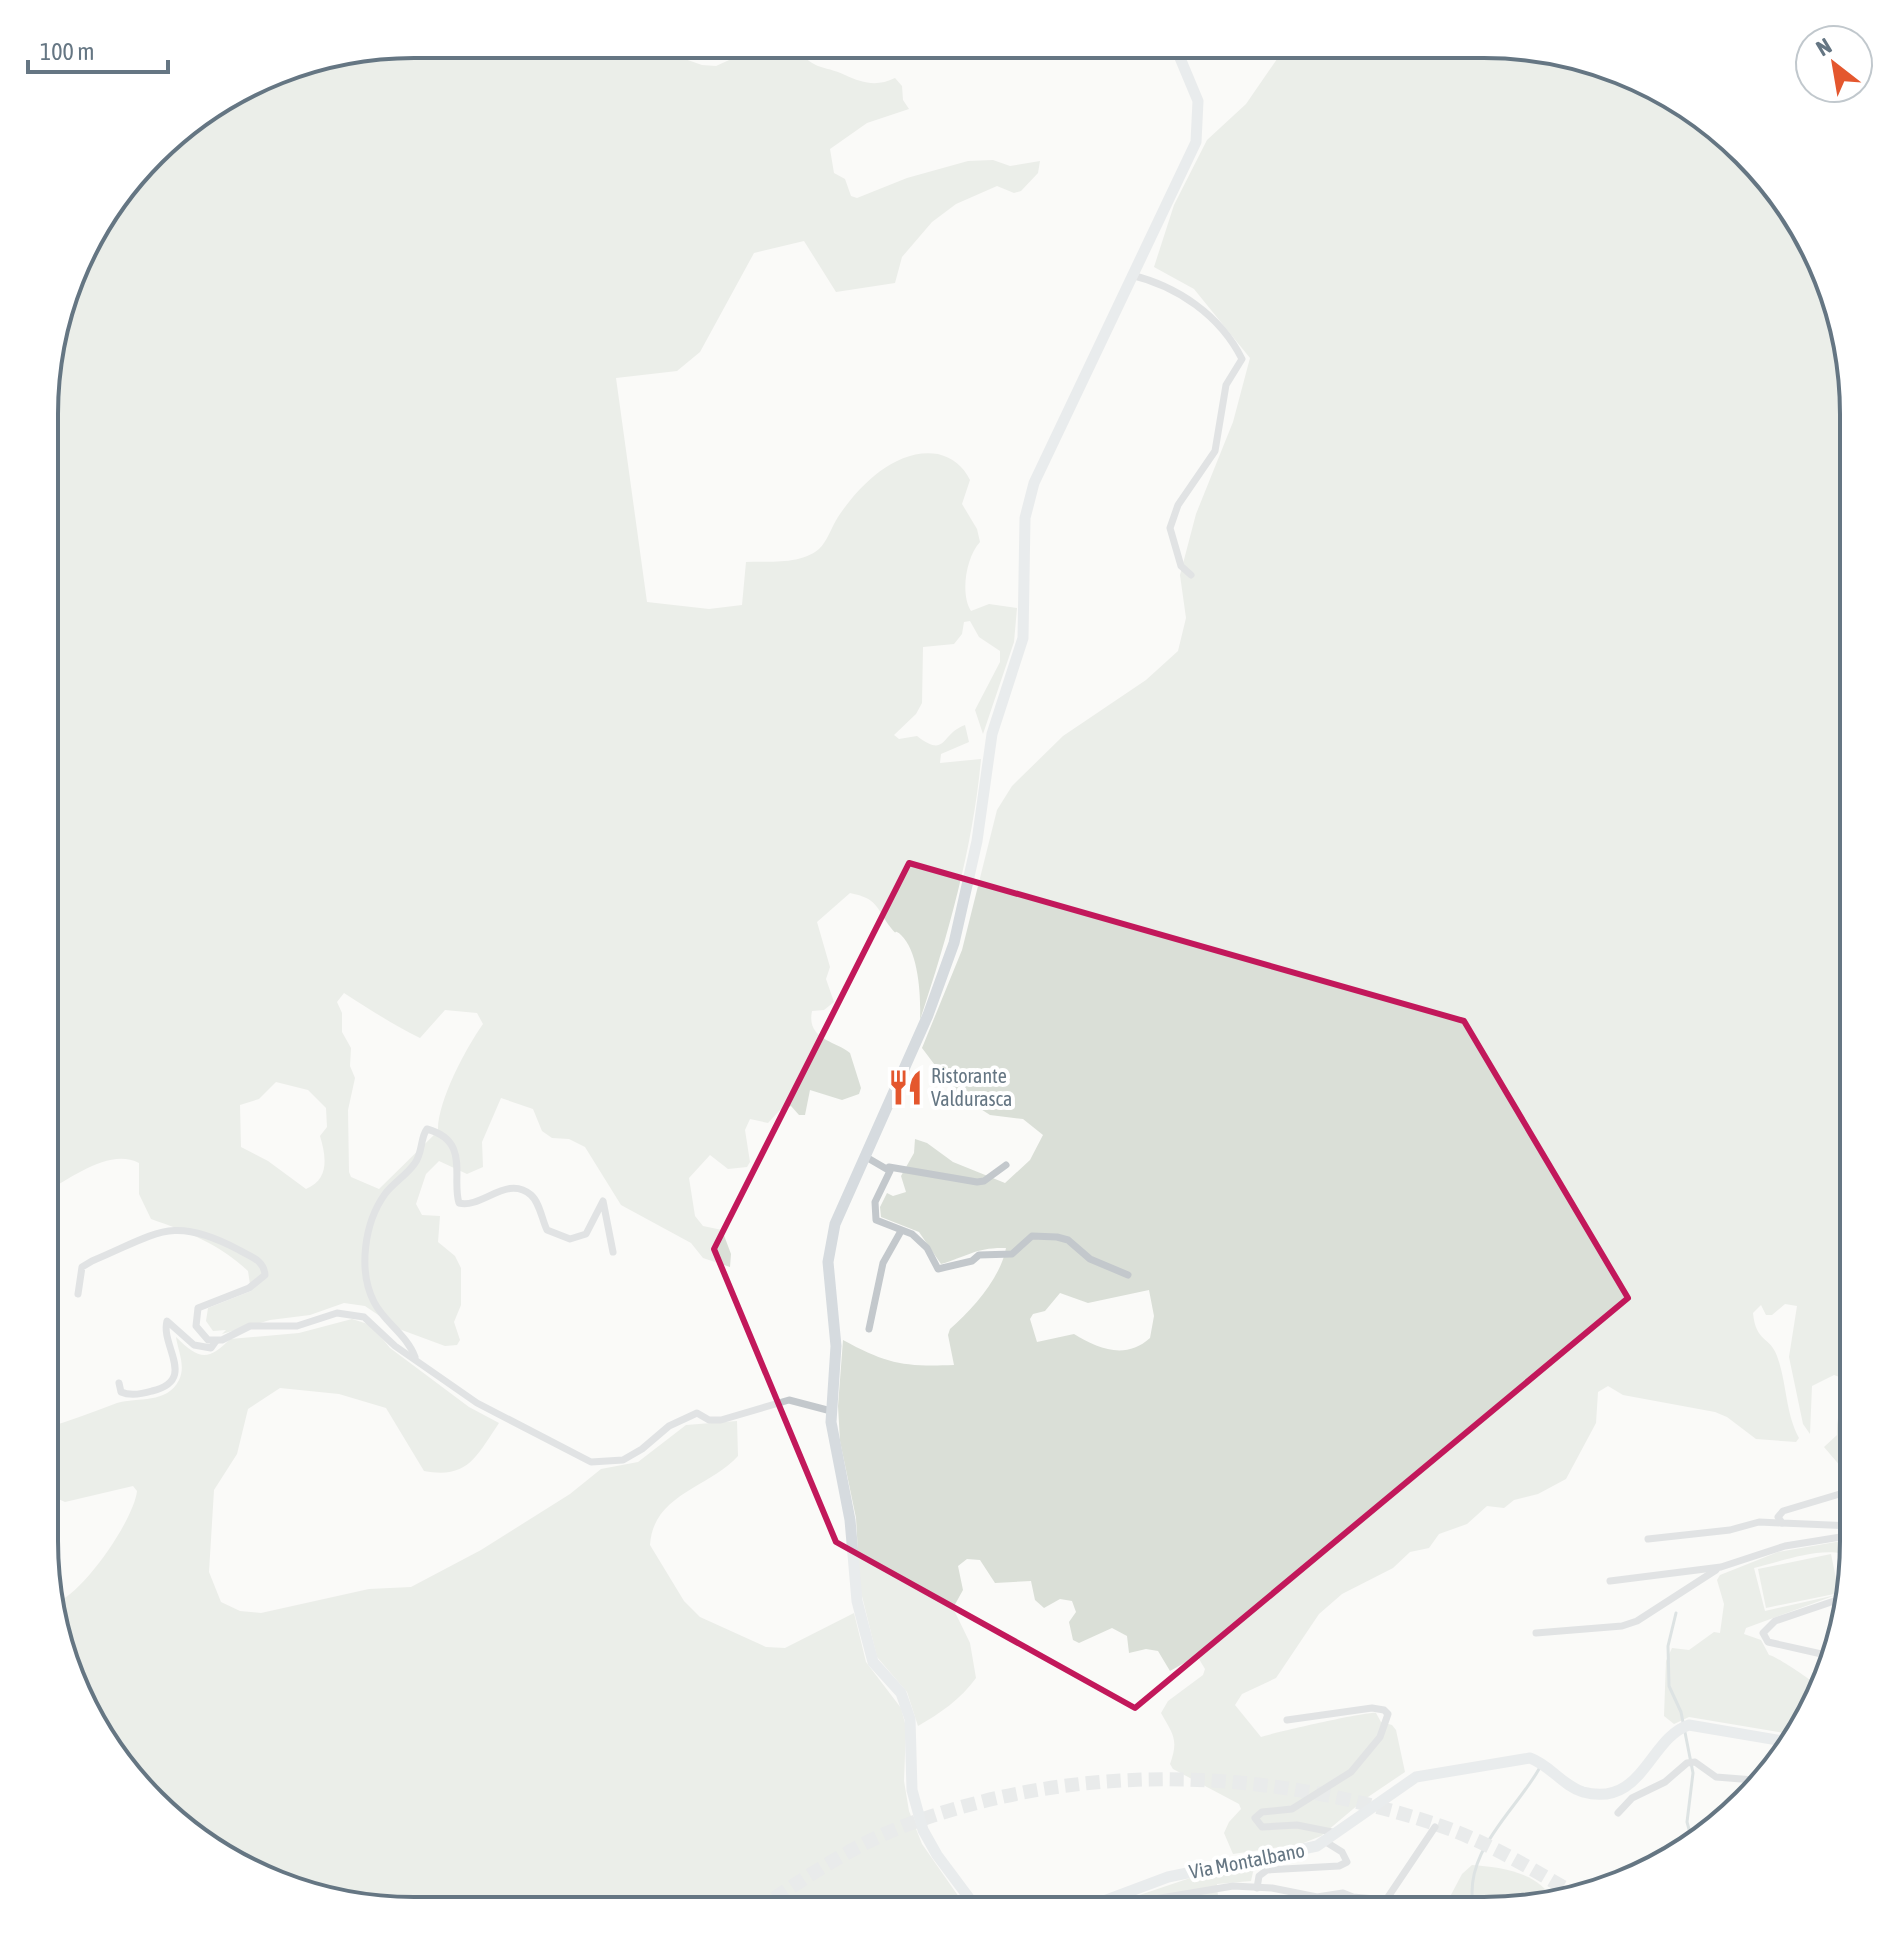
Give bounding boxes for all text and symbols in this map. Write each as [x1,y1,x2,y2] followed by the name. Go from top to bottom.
[28,24,168,74] scale bar
[1794,24,1874,104] north arrow
[1811,32,1836,61] text: N
[40,38,94,65] text: 100 m
[931,1064,1012,1110] place label: Ristorante Valdurasca
[886,1069,924,1107] restaurant icon: Ristorante Valdurasca
[1187,1838,1307,1883] street label: Via Montalbano

